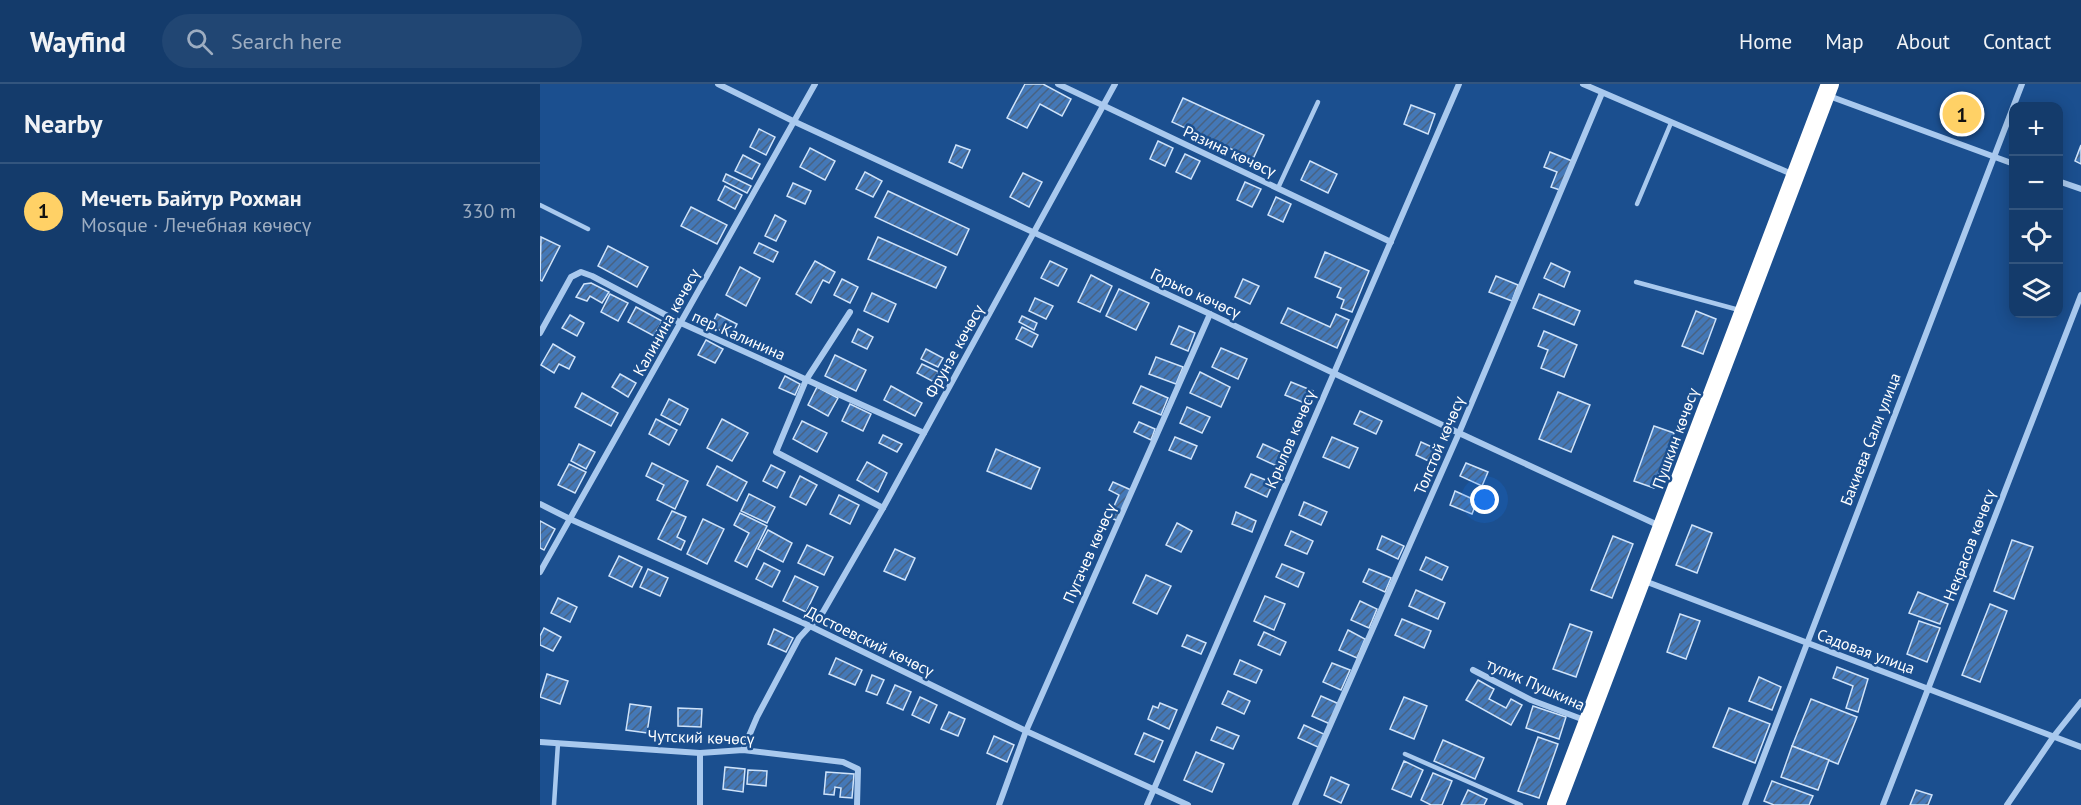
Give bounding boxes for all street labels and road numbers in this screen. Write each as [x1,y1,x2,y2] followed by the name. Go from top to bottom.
[1180,121,1280,181] street label: Разина көчөсү
[1148,263,1245,323] street label: Горько көчөсү
[628,264,704,379] street label: Калинина көчөсү
[920,301,988,401] street label: Фрунзе көчөсү
[689,306,789,364] street label: пер. Калинина
[1836,370,1904,508] street label: Бакиева Сали улица
[1647,384,1703,491] street label: Пушкин көчөсү
[1260,387,1320,491] street label: Крылов көчөсү
[1409,392,1469,497] street label: Толстой көчөсү
[1939,486,2000,604] street label: Некрасов көчөсү
[1058,500,1120,606] street label: Пугачев көчөсү
[802,601,938,681] street label: Достоевский көчөсү
[1814,624,1918,678] street label: Садовая улица
[1484,653,1588,715] street label: тупик Пушкина
[647,725,755,749] street label: Чутский көчөсү

